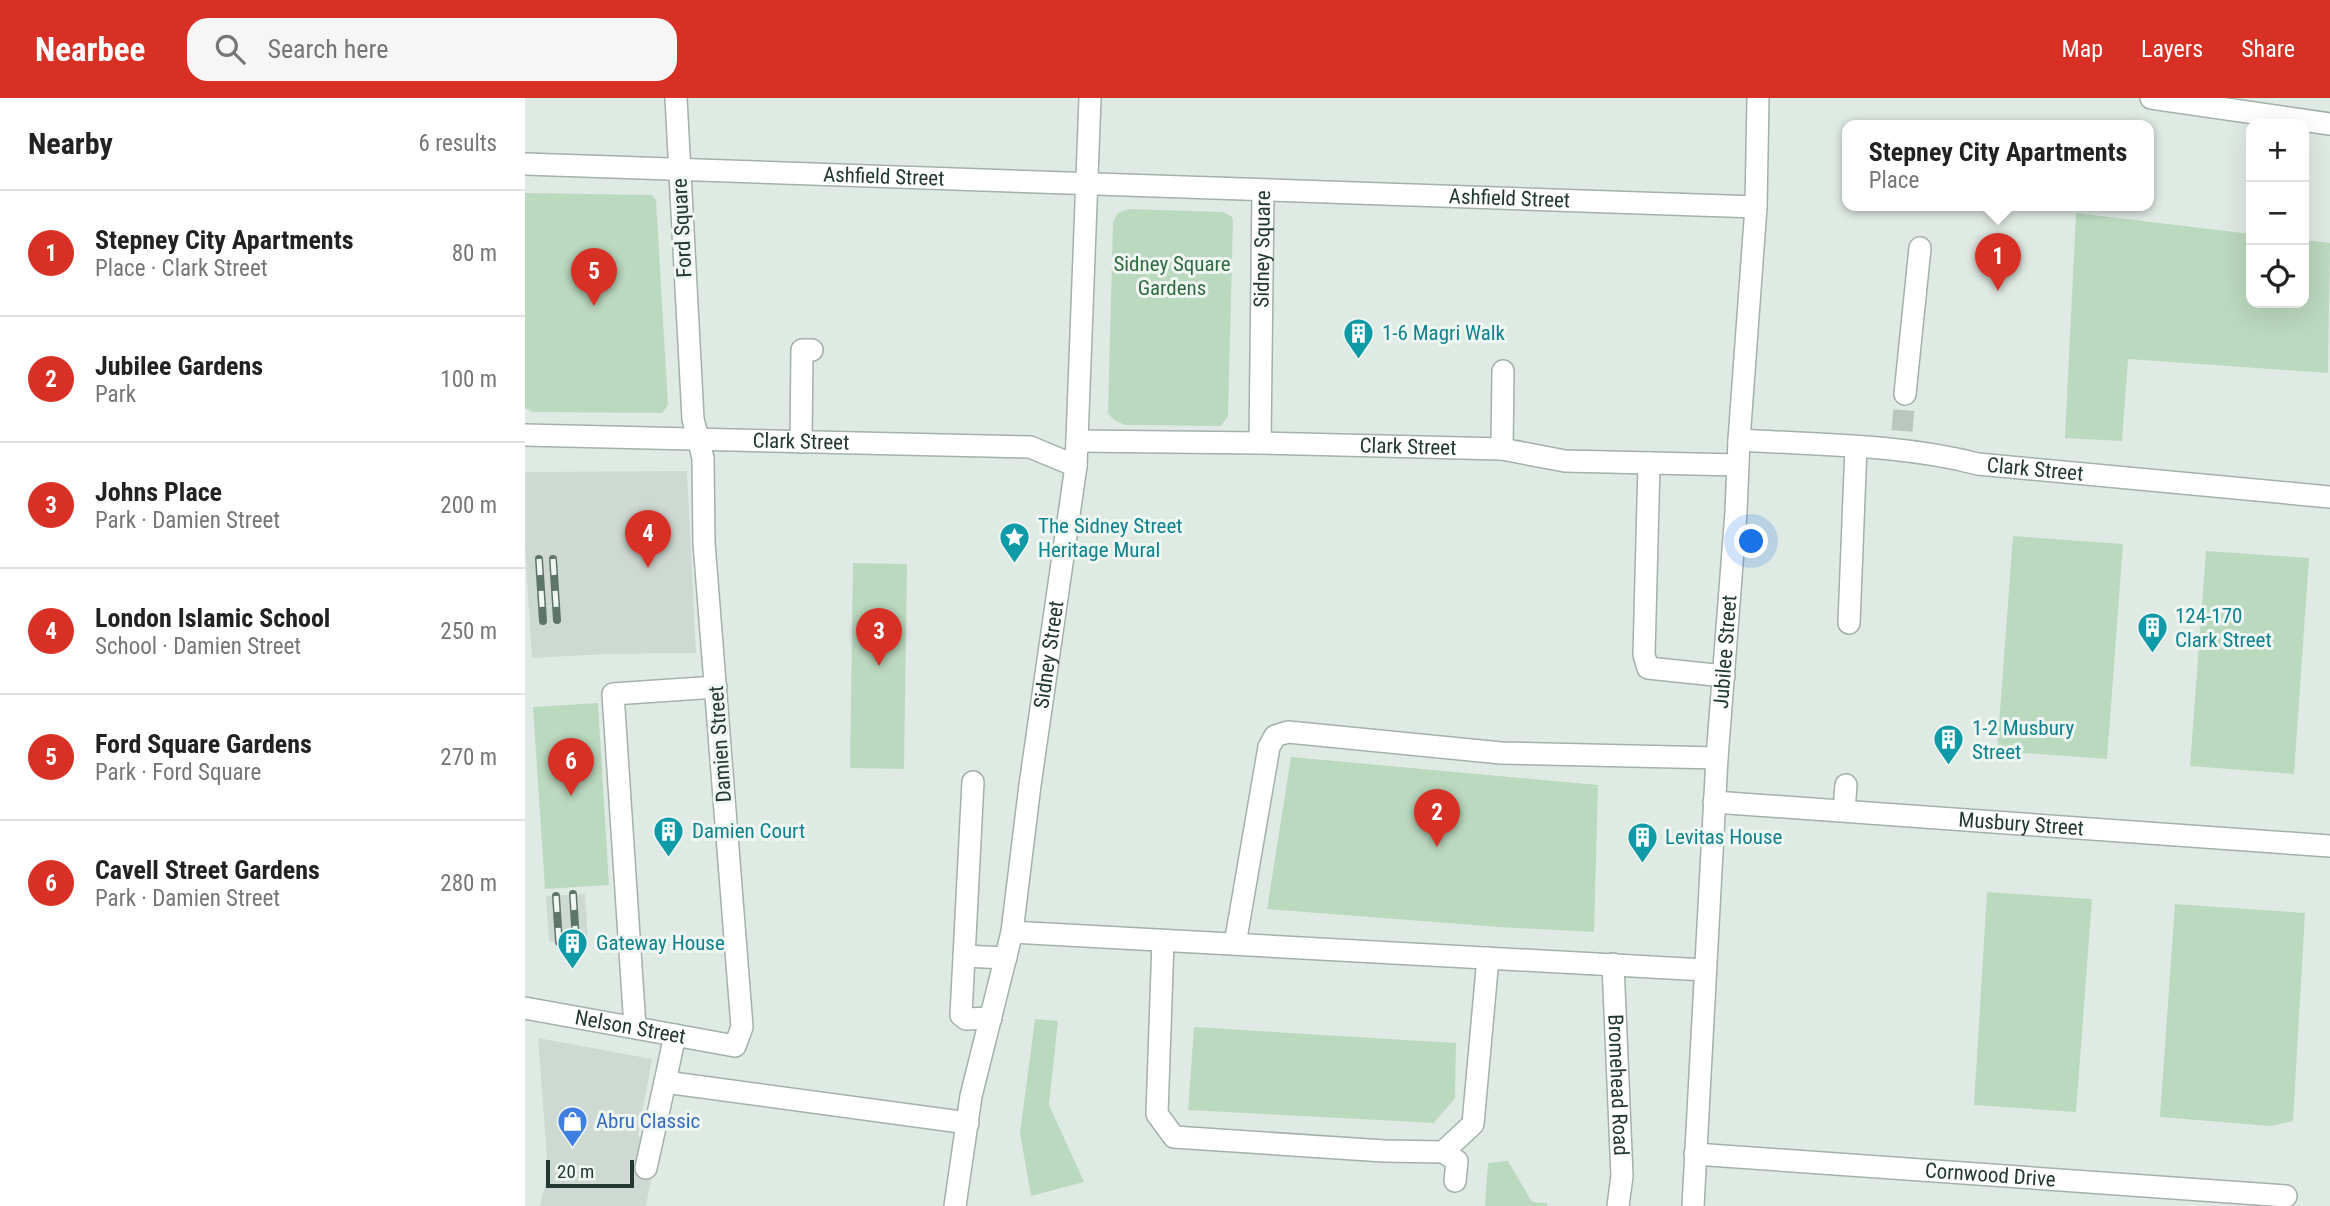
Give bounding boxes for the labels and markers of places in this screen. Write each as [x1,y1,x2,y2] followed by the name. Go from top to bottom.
[1975,233,2021,291] pin: 1
[571,248,617,306] pin: 5
[1342,316,1376,360] building icon: 1-6 Magri Walk
[1382,321,1506,345] place label: 1-6 Magri Walk
[625,510,671,568] pin: 4
[1038,514,1183,562] place label: The Sidney Street Heritage Mural
[998,521,1032,565] place icon: The Sidney Street Heritage Mural
[2175,604,2272,652] place label: 124-170 Clark Street
[856,608,902,666] pin: 3
[2135,611,2169,655] building icon: 124-170 Clark Street
[1972,716,2074,764] place label: 1-2 Musbury Street
[1932,723,1966,767] building icon: 1-2 Musbury Street
[548,738,594,796] pin: 6
[1414,789,1460,847] pin: 2
[652,814,686,858] building icon: Damien Court
[692,819,805,843] place label: Damien Court
[1625,820,1659,864] building icon: Levitas House
[1665,825,1782,849] place label: Levitas House
[556,926,590,970] building icon: Gateway House
[596,931,725,955] place label: Gateway House
[556,1104,590,1148] shop icon: Abru Classic
[596,1109,700,1133] place label: Abru Classic

